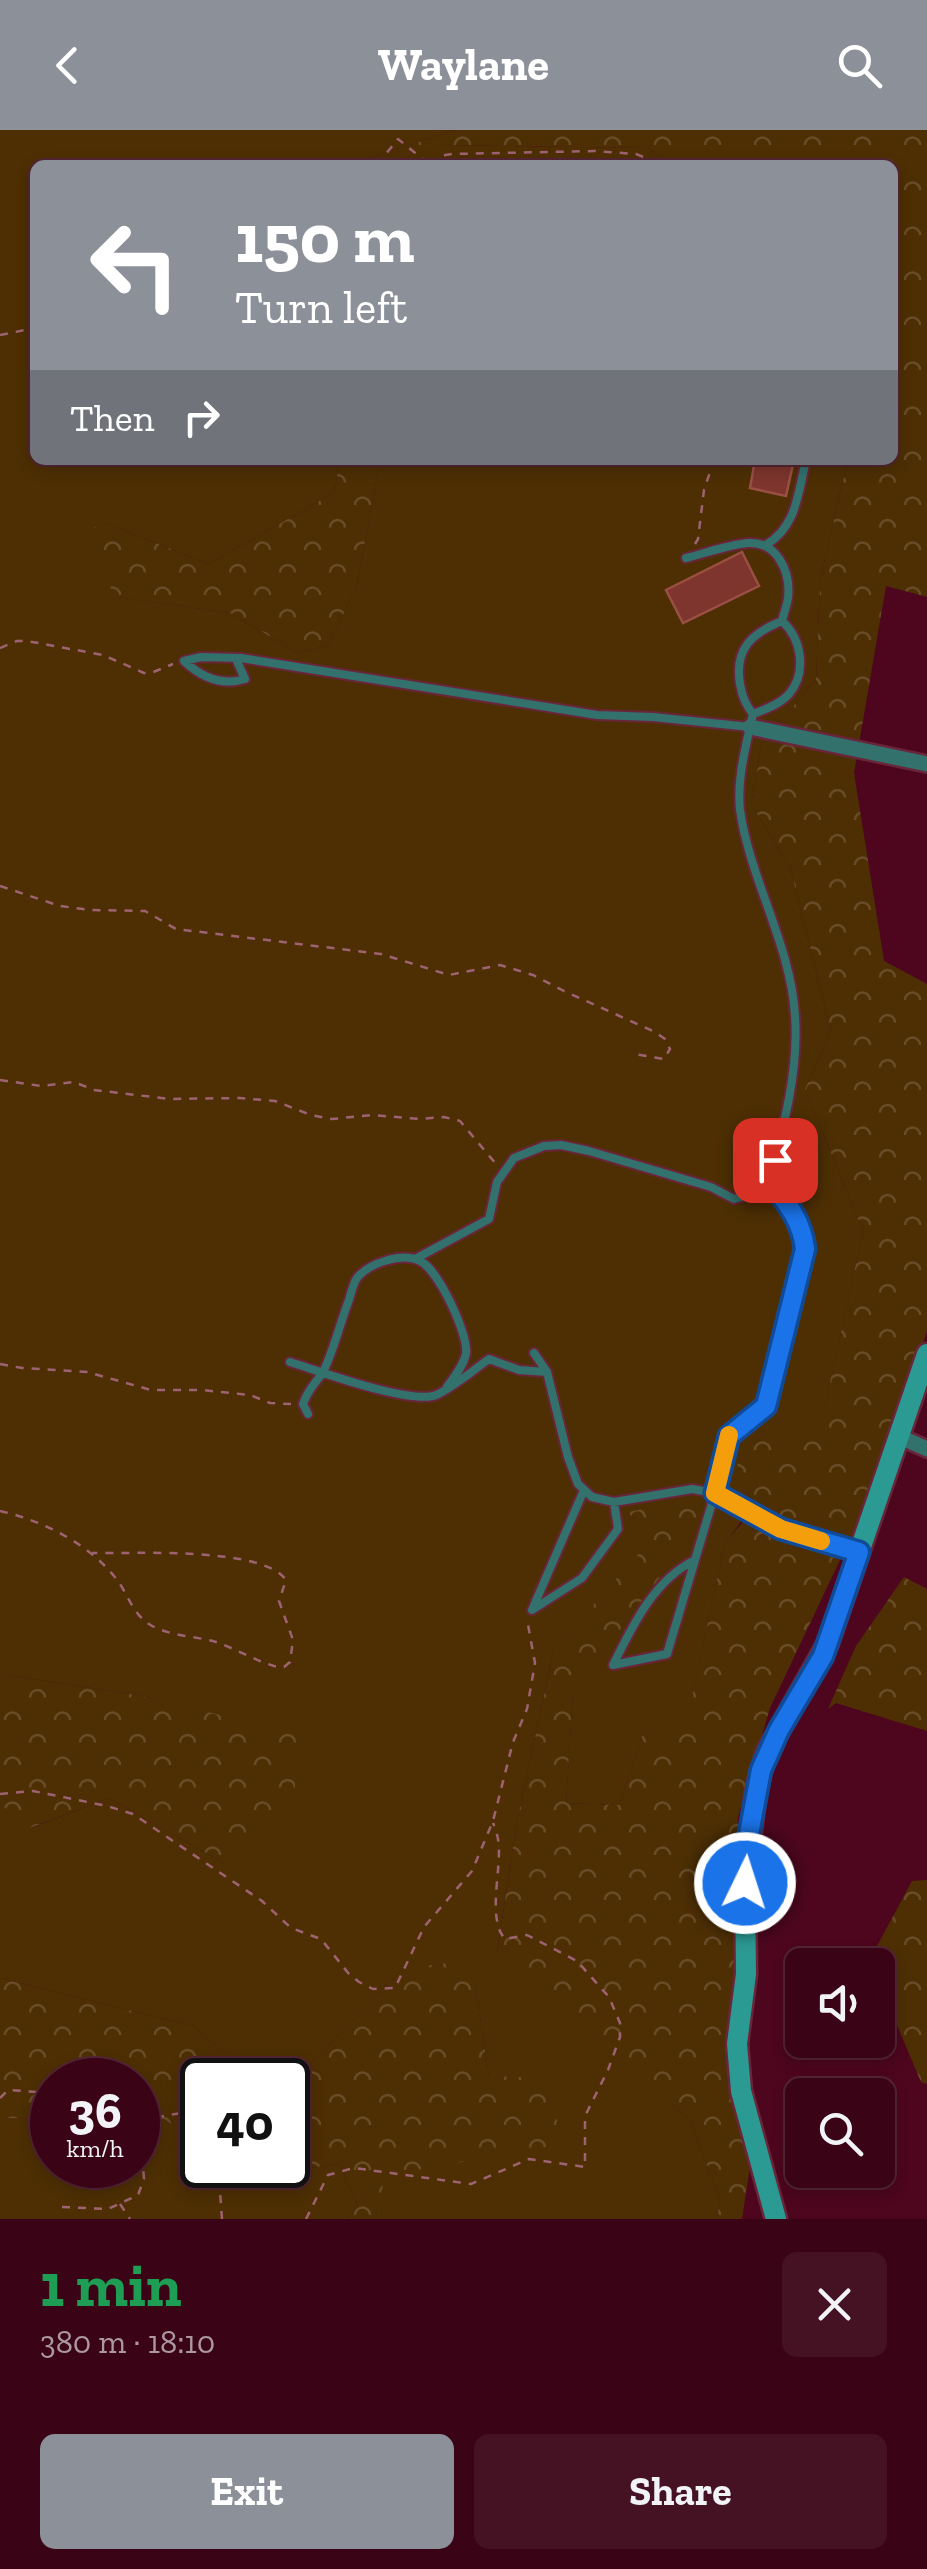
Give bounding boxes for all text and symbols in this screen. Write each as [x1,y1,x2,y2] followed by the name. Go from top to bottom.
[40,38,95,93] icon: back
[378,38,549,92] text: Waylane
[832,38,887,93] icon: search
[235,196,415,280] text: 150 m
[70,200,200,330] icon: left
[235,281,407,335] text: Turn left
[174,390,229,445] icon: right
[70,395,154,441] text: Then
[733,1118,818,1203] pin
[748,1133,803,1188] icon: arrive
[693,1831,797,1935] position arrow
[785,1948,895,2188] map controls
[785,1948,895,2058] button: sound
[180,2058,310,2188] speed limit sign: 40
[785,2078,895,2188] button: search
[68,2081,122,2141] text: 36
[66,2133,124,2163] text: km/h
[40,2249,182,2321] text: 1 min
[782,2252,887,2357] button: close
[40,2323,215,2361] text: 380 m · 18:10
[40,2434,454,2549] button: Exit
[474,2434,887,2549] button: Share

